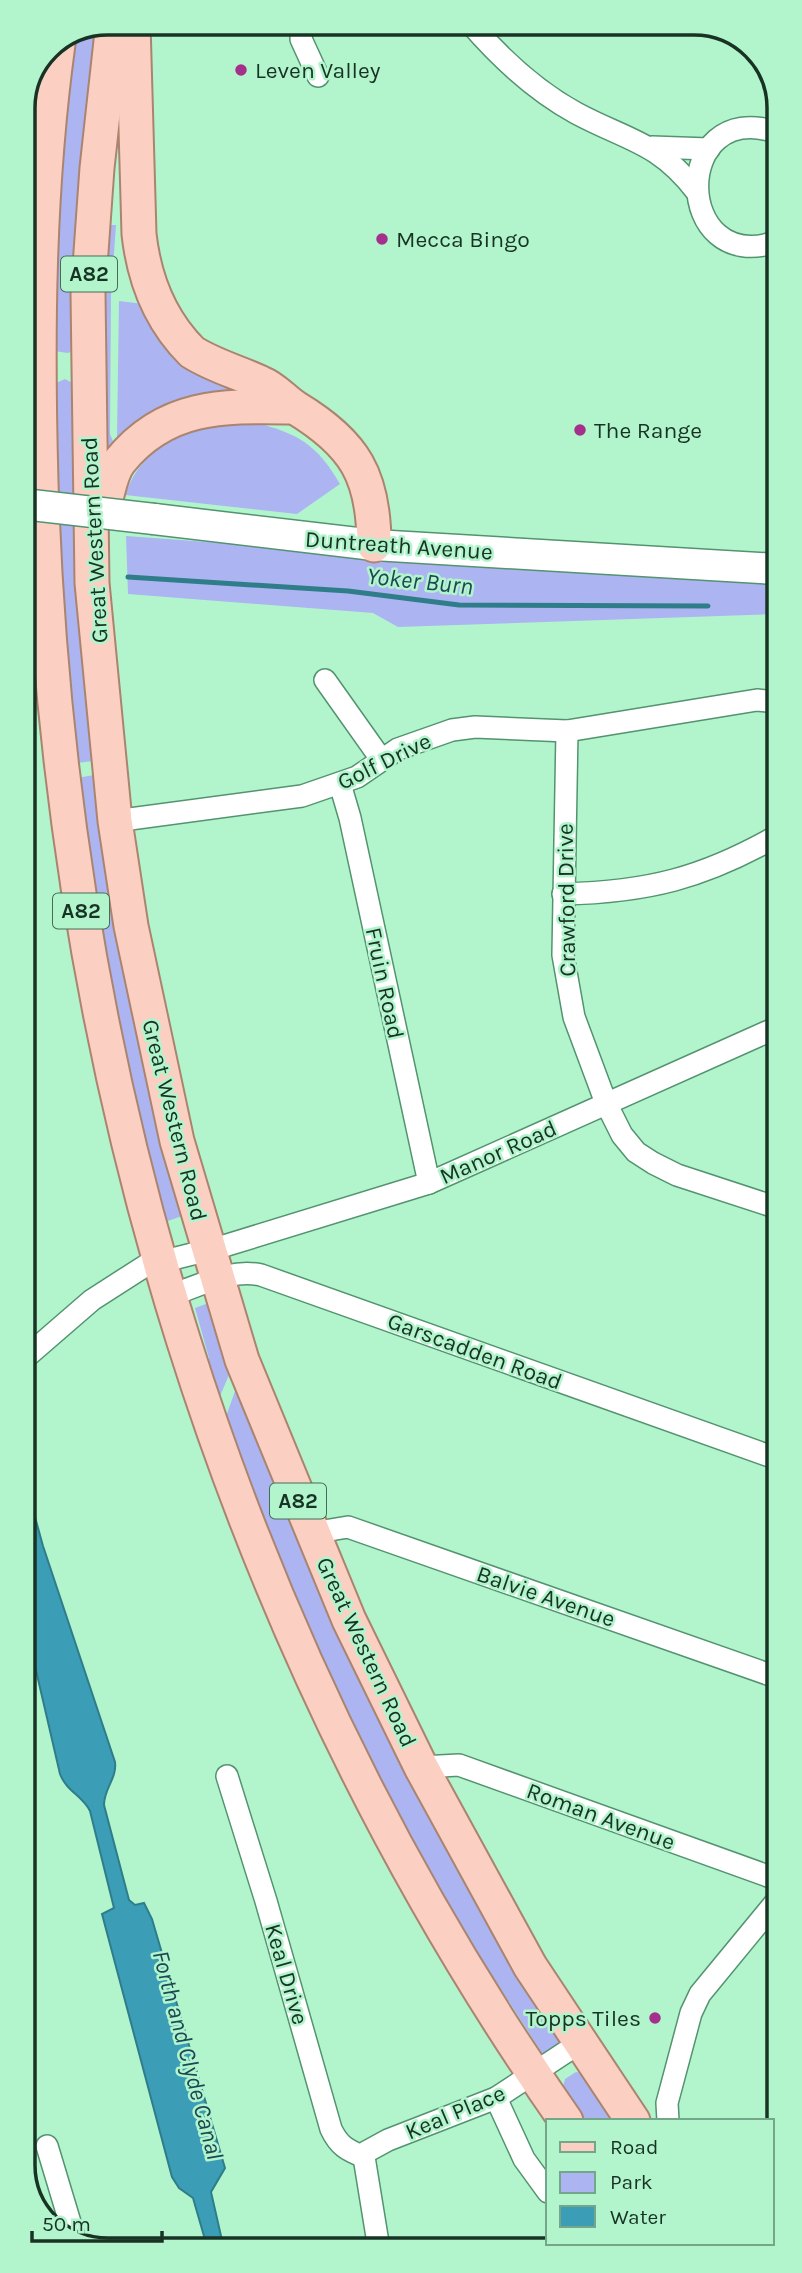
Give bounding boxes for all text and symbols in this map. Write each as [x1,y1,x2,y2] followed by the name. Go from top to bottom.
[255,57,381,84] place label: Leven Valley
[233,62,249,78] marker: Leven Valley
[396,226,530,253] place label: Mecca Bingo
[374,231,390,247] marker: Mecca Bingo
[61,256,117,292] road number: A82
[594,417,702,444] place label: The Range
[572,422,588,438] marker: The Range
[76,436,113,644] street label: Great Western Road
[304,525,494,566] street label: Duntreath Avenue
[365,562,475,600] water label: Yoker Burn
[333,727,435,796] street label: Golf Drive
[552,823,581,977] street label: Crawford Drive
[53,894,109,928] road number: A82
[360,925,410,1041] street label: Fruin Road
[136,1017,213,1224] street label: Great Western Road
[435,1115,561,1190] street label: Manor Road
[384,1307,566,1396] street label: Garscadden Road
[270,1484,326,1518] road number: A82
[311,1553,422,1751] street label: Great Western Road
[473,1560,619,1633] street label: Balvie Avenue
[523,1777,679,1856] street label: Roman Avenue
[259,1920,314,2028] street label: Keal Drive
[147,1947,229,2163] water label: Forth and Clyde Canal
[526,2005,641,2032] place label: Topps Tiles
[647,2010,663,2026] marker: Topps Tiles
[401,2079,509,2146] street label: Keal Place
[546,2119,774,2245] legend
[610,2135,658,2159] text: Road
[610,2170,653,2194] text: Park
[32,2200,161,2244] scale bar
[610,2205,666,2229] text: Water
[42,2212,91,2236] text: 50 m

